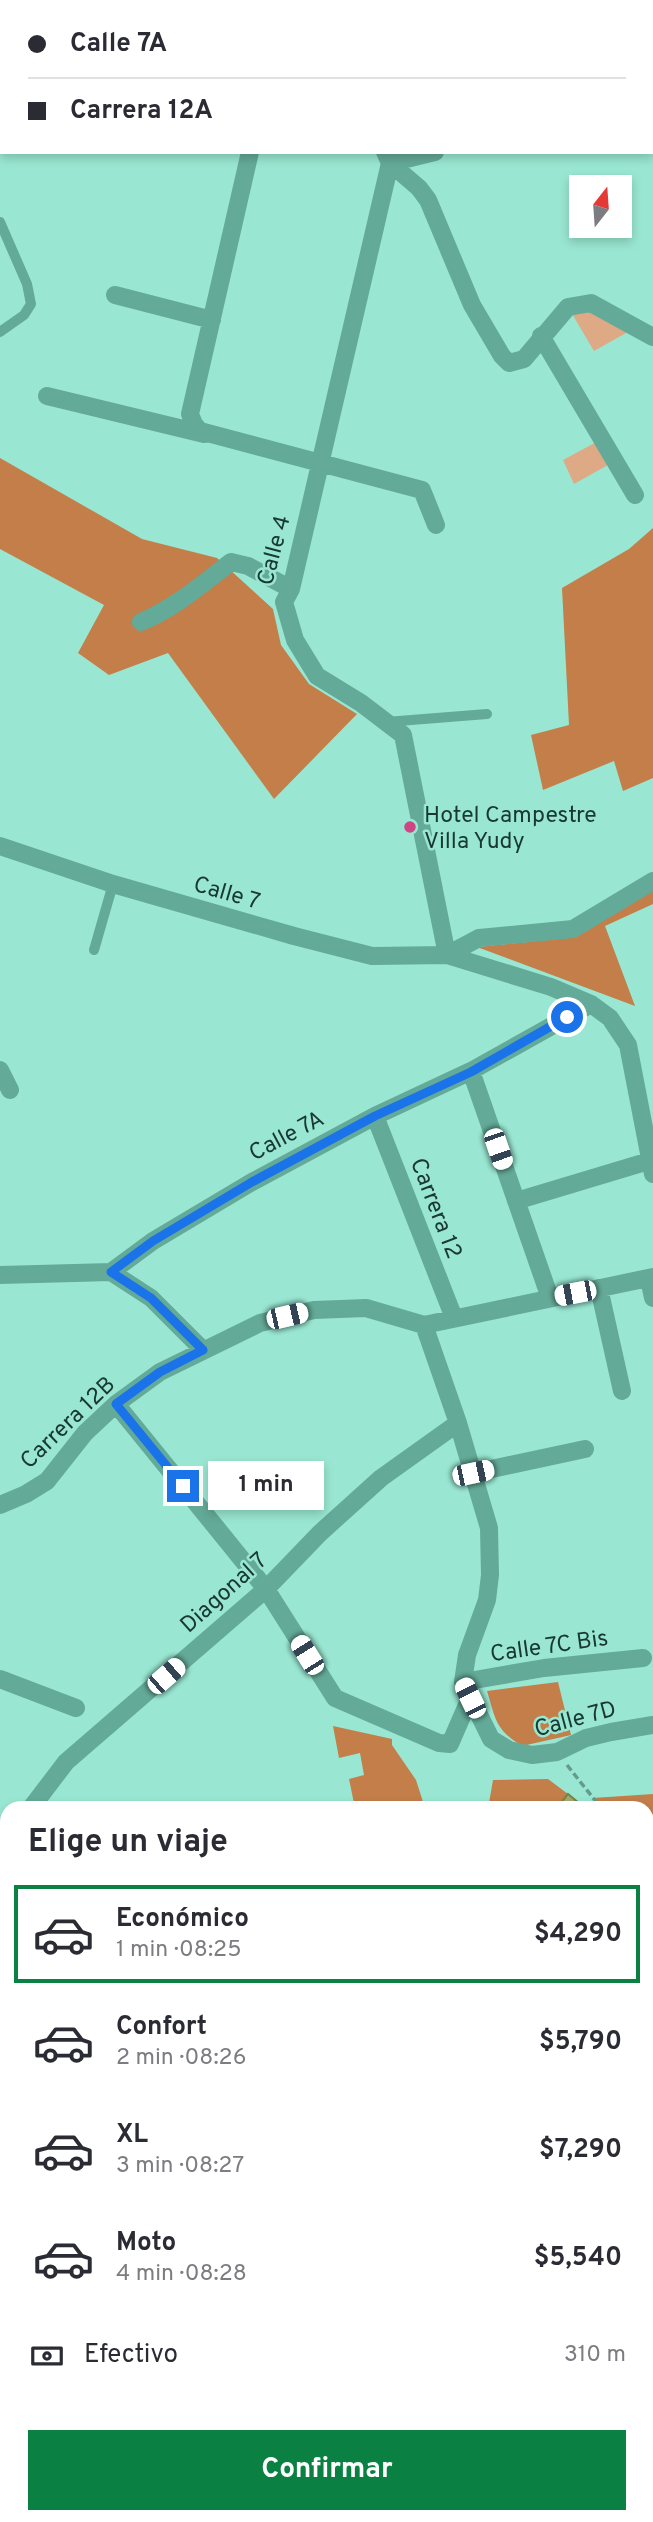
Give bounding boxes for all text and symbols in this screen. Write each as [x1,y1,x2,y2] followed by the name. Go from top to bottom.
[70,28,167,61] text: Calle 7A
[70,95,213,128] text: Carrera 12A
[569,175,632,238] north arrow
[569,175,632,238] map controls
[252,513,299,589] street label: Calle 4
[424,802,597,857] place label: Hotel Campestre Villa Yudy
[402,819,418,835] marker: Hotel Campestre Villa Yudy
[190,871,263,918] street label: Calle 7
[551,1001,583,1033] route start
[245,1105,330,1169] street label: Calle 7A
[482,1126,515,1172] car
[402,1154,467,1263] street label: Carrera 12
[553,1279,598,1307] car
[265,1301,310,1331] car
[15,1371,122,1476] street label: Carrera 12B
[451,1458,496,1488] car
[208,1462,323,1510] callout: 1 min
[167,1470,199,1502] route end
[238,1471,294,1500] text: 1 min
[175,1547,274,1640] street label: Diagonal 7
[488,1625,610,1670] street label: Calle 7C Bis
[287,1632,328,1678] car
[144,1654,189,1698] car
[452,1675,489,1721] car
[532,1696,620,1745] street label: Calle 7D
[28,1823,228,1863] text: Elige un viaje
[32,1903,95,1966] icon: car
[116,1903,249,1936] text: Económico
[534,1918,622,1951] text: $4,290
[116,1936,241,1965] text: 1 min · 08:25
[32,2011,95,2074] icon: car
[116,2011,207,2044] text: Confort
[539,2026,622,2059] text: $5,790
[116,2044,246,2073] text: 2 min · 08:26
[32,2119,95,2182] icon: car
[116,2119,148,2152] text: XL
[539,2134,622,2167] text: $7,290
[116,2152,244,2181] text: 3 min · 08:27
[32,2227,95,2290] icon: car
[116,2227,176,2260] text: Moto
[534,2242,622,2275] text: $5,540
[116,2260,247,2289] text: 4 min · 08:28
[28,2337,66,2375] icon: cash
[84,2339,178,2372] text: Efectivo
[564,2341,626,2370] text: 310 m
[28,2430,626,2510] button: Confirmar

